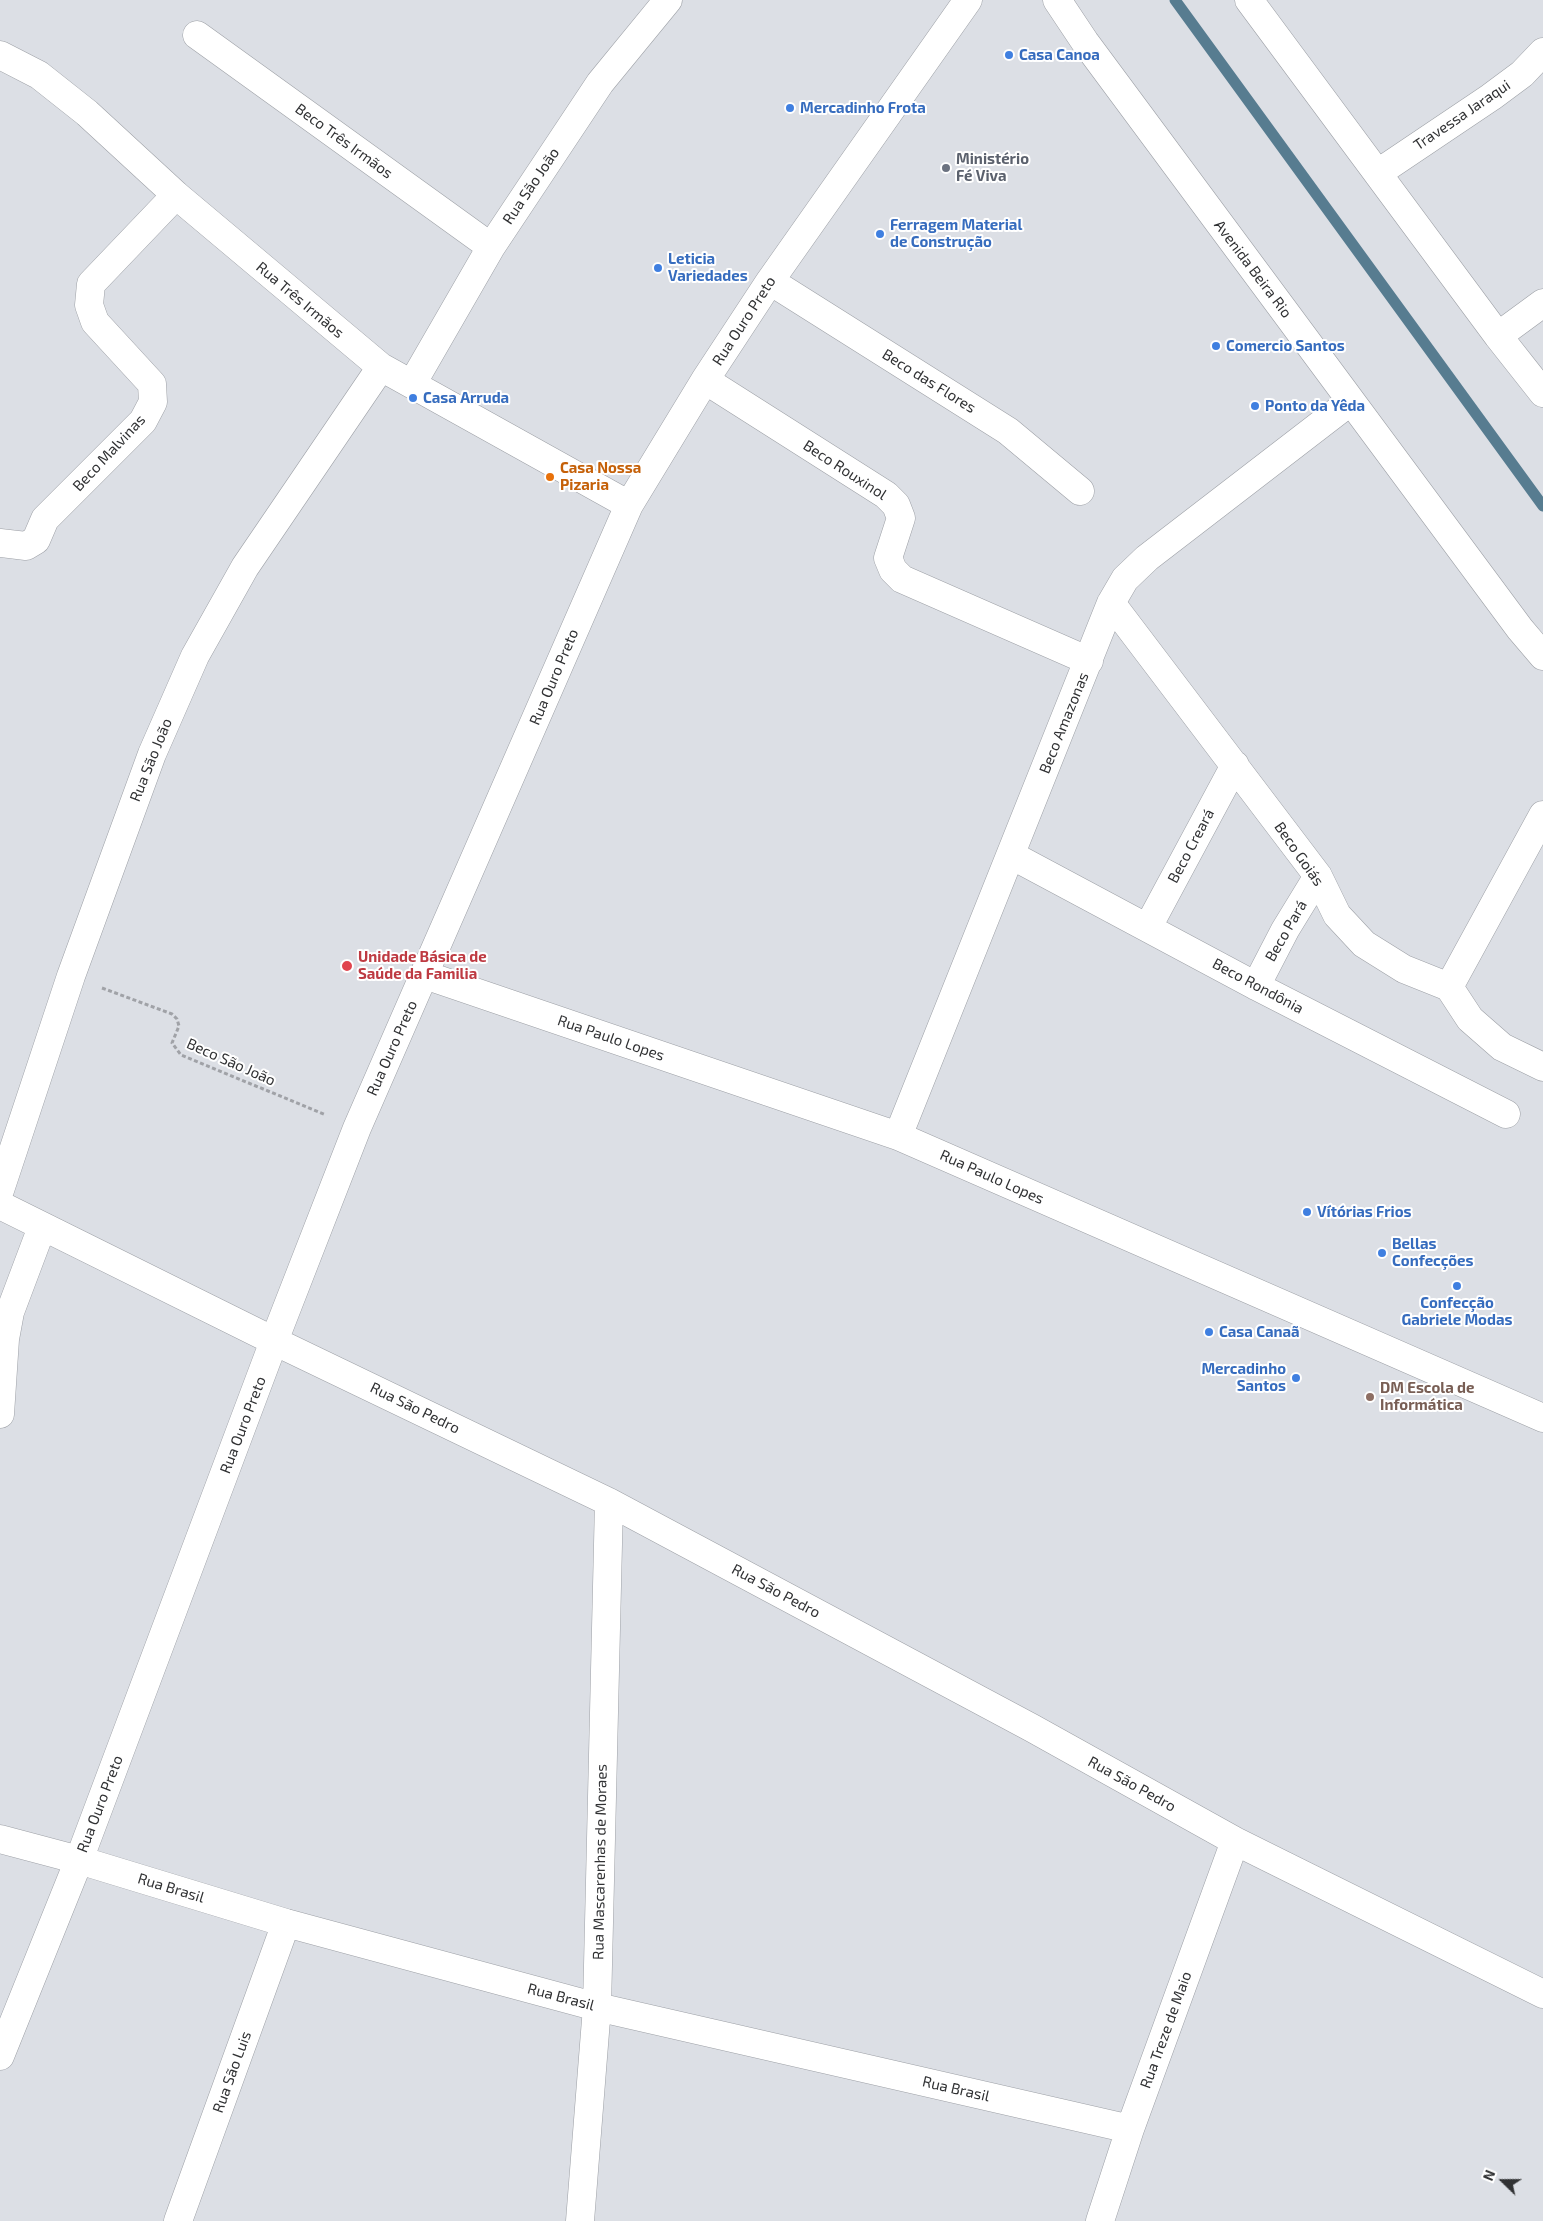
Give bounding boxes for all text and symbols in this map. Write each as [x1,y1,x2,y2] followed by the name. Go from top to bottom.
[1019,46,1100,64] place label: Casa Canoa
[1003,49,1015,61] marker: Casa Canoa
[1410,76,1514,154] street label: Travessa Jaraqui
[800,99,926,117] place label: Mercadinho Frota
[292,100,396,182] street label: Beco Três Irmãos
[784,102,796,114] marker: Mercadinho Frota
[499,144,563,228] street label: Rua São João
[956,150,1029,185] place label: Ministério Fé Viva
[940,162,952,174] marker: Ministério Fé Viva
[890,216,1022,251] place label: Ferragem Material de Construção
[1210,217,1296,321] street label: Avenida Beira Rio
[874,228,886,240] marker: Ferragem Material de Construção
[668,250,748,285] place label: Leticia Variedades
[252,258,348,342] street label: Rua Três Irmãos
[652,262,664,274] marker: Leticia Variedades
[709,273,779,369] street label: Rua Ouro Preto
[1226,337,1345,355] place label: Comercio Santos
[1210,340,1222,352] marker: Comercio Santos
[879,345,979,417] street label: Beco das Flores
[423,389,509,407] place label: Casa Arruda
[407,392,419,404] marker: Casa Arruda
[1265,397,1365,415] place label: Ponto da Yêda
[1249,400,1261,412] marker: Ponto da Yêda
[69,411,149,495] street label: Beco Malvinas
[800,436,890,504] street label: Beco Rouxinol
[560,459,641,494] place label: Casa Nossa Pizaria
[544,471,556,483] marker: Casa Nossa Pizaria
[526,626,582,728] street label: Rua Ouro Preto
[1035,670,1093,776] street label: Beco Amazonas
[126,716,176,804] street label: Rua São João
[1164,806,1218,886] street label: Beco Creará
[1270,819,1328,889] street label: Beco Goiás
[1261,897,1311,965] street label: Beco Pará
[358,948,487,983] place label: Unidade Básica de Saúde da Familia
[1209,954,1307,1018] street label: Beco Rondônia
[340,959,354,973] marker: Unidade Básica de Saúde da Familia
[363,997,421,1099] street label: Rua Ouro Preto
[555,1011,667,1065] street label: Rua Paulo Lopes
[184,1034,278,1090] street label: Beco São João
[937,1146,1047,1208] street label: Rua Paulo Lopes
[1317,1203,1412,1221] place label: Vítórias Frios
[1301,1206,1313,1218] marker: Vítórias Frios
[1392,1235,1473,1270] place label: Bellas Confecções
[1376,1247,1388,1259] marker: Bellas Confecções
[1451,1280,1463,1292] marker: Confecção Gabriele Modas
[1402,1294,1512,1329] place label: Confecção Gabriele Modas
[1219,1323,1300,1341] place label: Casa Canaã
[1203,1326,1215,1338] marker: Casa Canaã
[1201,1360,1286,1395] place label: Mercadinho Santos
[1290,1372,1302,1384] marker: Mercadinho Santos
[216,1374,270,1476] street label: Rua Ouro Preto
[367,1379,463,1437] street label: Rua São Pedro
[1380,1379,1474,1414] place label: DM Escola de Informática
[1364,1391,1376,1403] marker: DM Escola de Informática
[729,1560,823,1622] street label: Rua São Pedro
[1085,1752,1179,1816] street label: Rua São Pedro
[73,1753,127,1855] street label: Rua Ouro Preto
[589,1764,611,1960] street label: Rua Mascarenhas de Moraes
[135,1869,207,1907] street label: Rua Brasil
[1136,1969,1196,2091] street label: Rua Treze de Maio
[525,1979,597,2015] street label: Rua Brasil
[209,2029,255,2115] street label: Rua São Luis
[920,2072,992,2106] street label: Rua Brasil
[1478,2156,1528,2206] north arrow
[1479,2167,1498,2183] text: N

